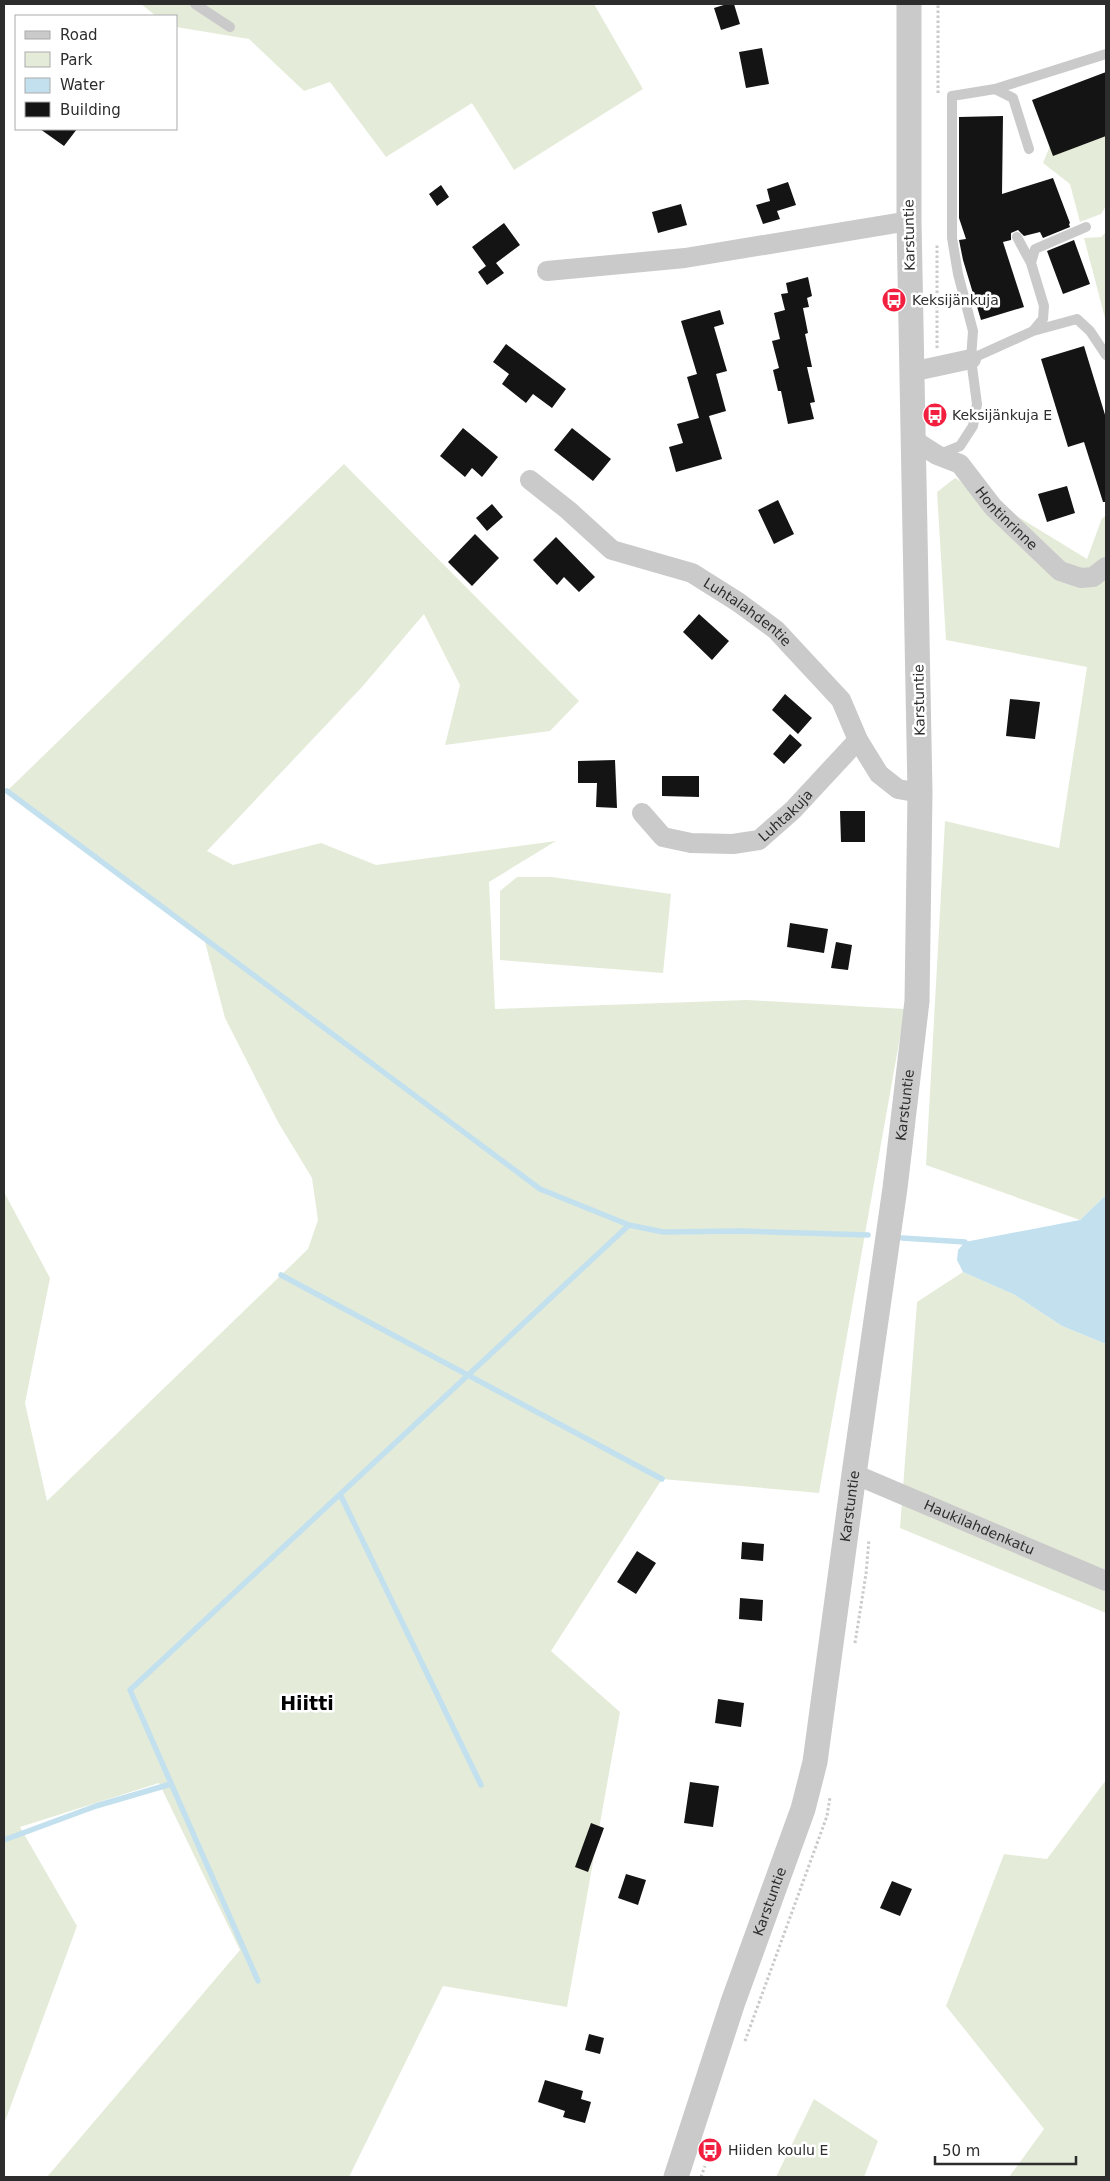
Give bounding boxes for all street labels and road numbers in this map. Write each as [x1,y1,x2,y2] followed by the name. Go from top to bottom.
[900,199,918,271] street label: Karstuntie
[972,483,1041,553] street label: Hontinrinne
[701,574,795,649] street label: Luhtalahdentie
[910,664,928,736] street label: Karstuntie
[755,786,816,845] street label: Luhtakuja
[893,1068,917,1142] street label: Karstuntie
[837,1470,862,1543] street label: Karstuntie
[921,1497,1037,1558] street label: Haukilahdenkatu
[750,1865,789,1938] street label: Karstuntie

